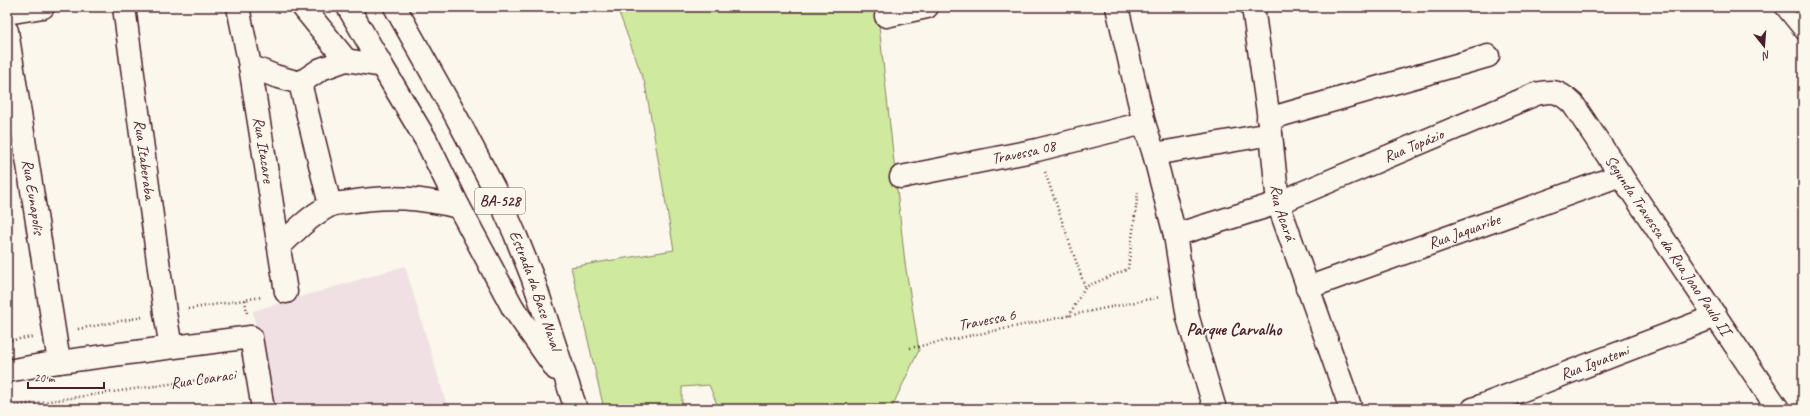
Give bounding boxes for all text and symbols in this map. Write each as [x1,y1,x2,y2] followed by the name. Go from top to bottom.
[1744,26,1784,66] north arrow
[1760,48,1772,64] text: N
[248,115,279,186] street label: Rua Itacare
[129,118,160,202] street label: Rua Itaberaba
[1381,123,1449,167] street label: Rua Topázio
[990,135,1059,169] street label: Travessa 08
[1600,151,1738,342] street label: Segunda Travessa da Rua Joao Paulo II
[17,158,49,237] street label: Rua Eunapolis
[1266,184,1301,245] street label: Rua Acará
[475,188,525,214] road number: BA-528
[1425,209,1504,254] street label: Rua Jaquaribe
[505,228,567,356] street label: Estrada da Base Naval
[957,305,1018,335] street label: Travessa 6
[1187,319,1283,340] district label: Parque Carvalho
[1557,340,1633,385] street label: Rua Iguatemi
[28,364,104,390] scale bar
[169,364,239,393] street label: Rua Coaraci
[34,370,56,386] text: 20 m

